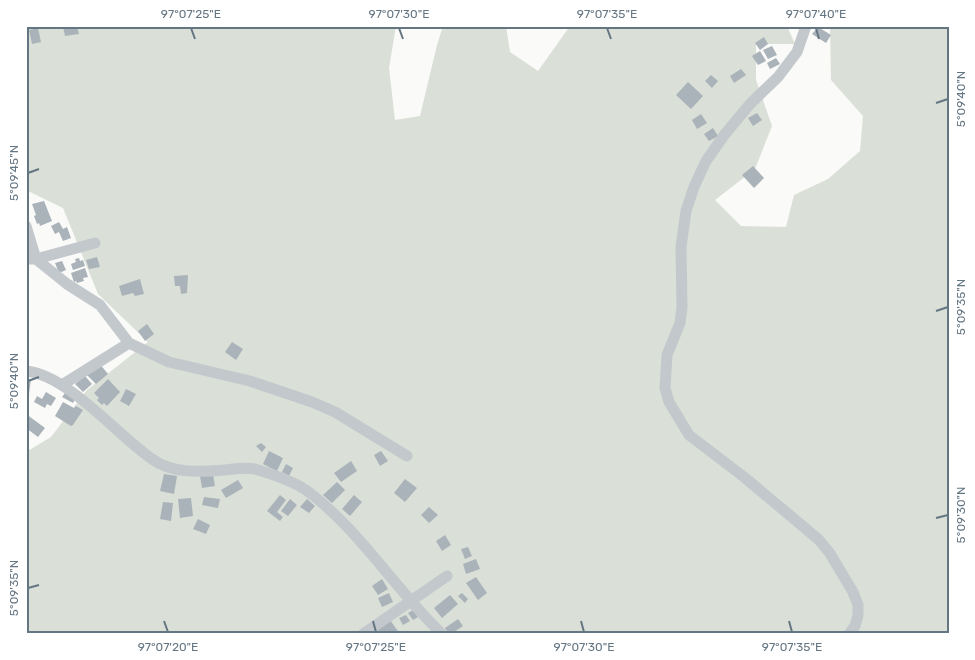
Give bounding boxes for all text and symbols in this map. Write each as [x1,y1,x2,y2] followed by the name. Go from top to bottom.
[161,7,221,21] text: 97°07'25"E
[369,7,429,21] text: 97°07'30"E
[577,7,637,21] text: 97°07'35"E
[786,7,846,21] text: 97°07'40"E
[954,71,968,127] text: 5°09'40"N
[7,145,21,201] text: 5°09'45"N
[954,279,968,335] text: 5°09'35"N
[7,353,21,409] text: 5°09'40"N
[954,487,968,543] text: 5°09'30"N
[7,560,21,616] text: 5°09'35"N
[138,640,198,654] text: 97°07'20"E
[346,640,406,654] text: 97°07'25"E
[554,640,614,654] text: 97°07'30"E
[762,640,822,654] text: 97°07'35"E

